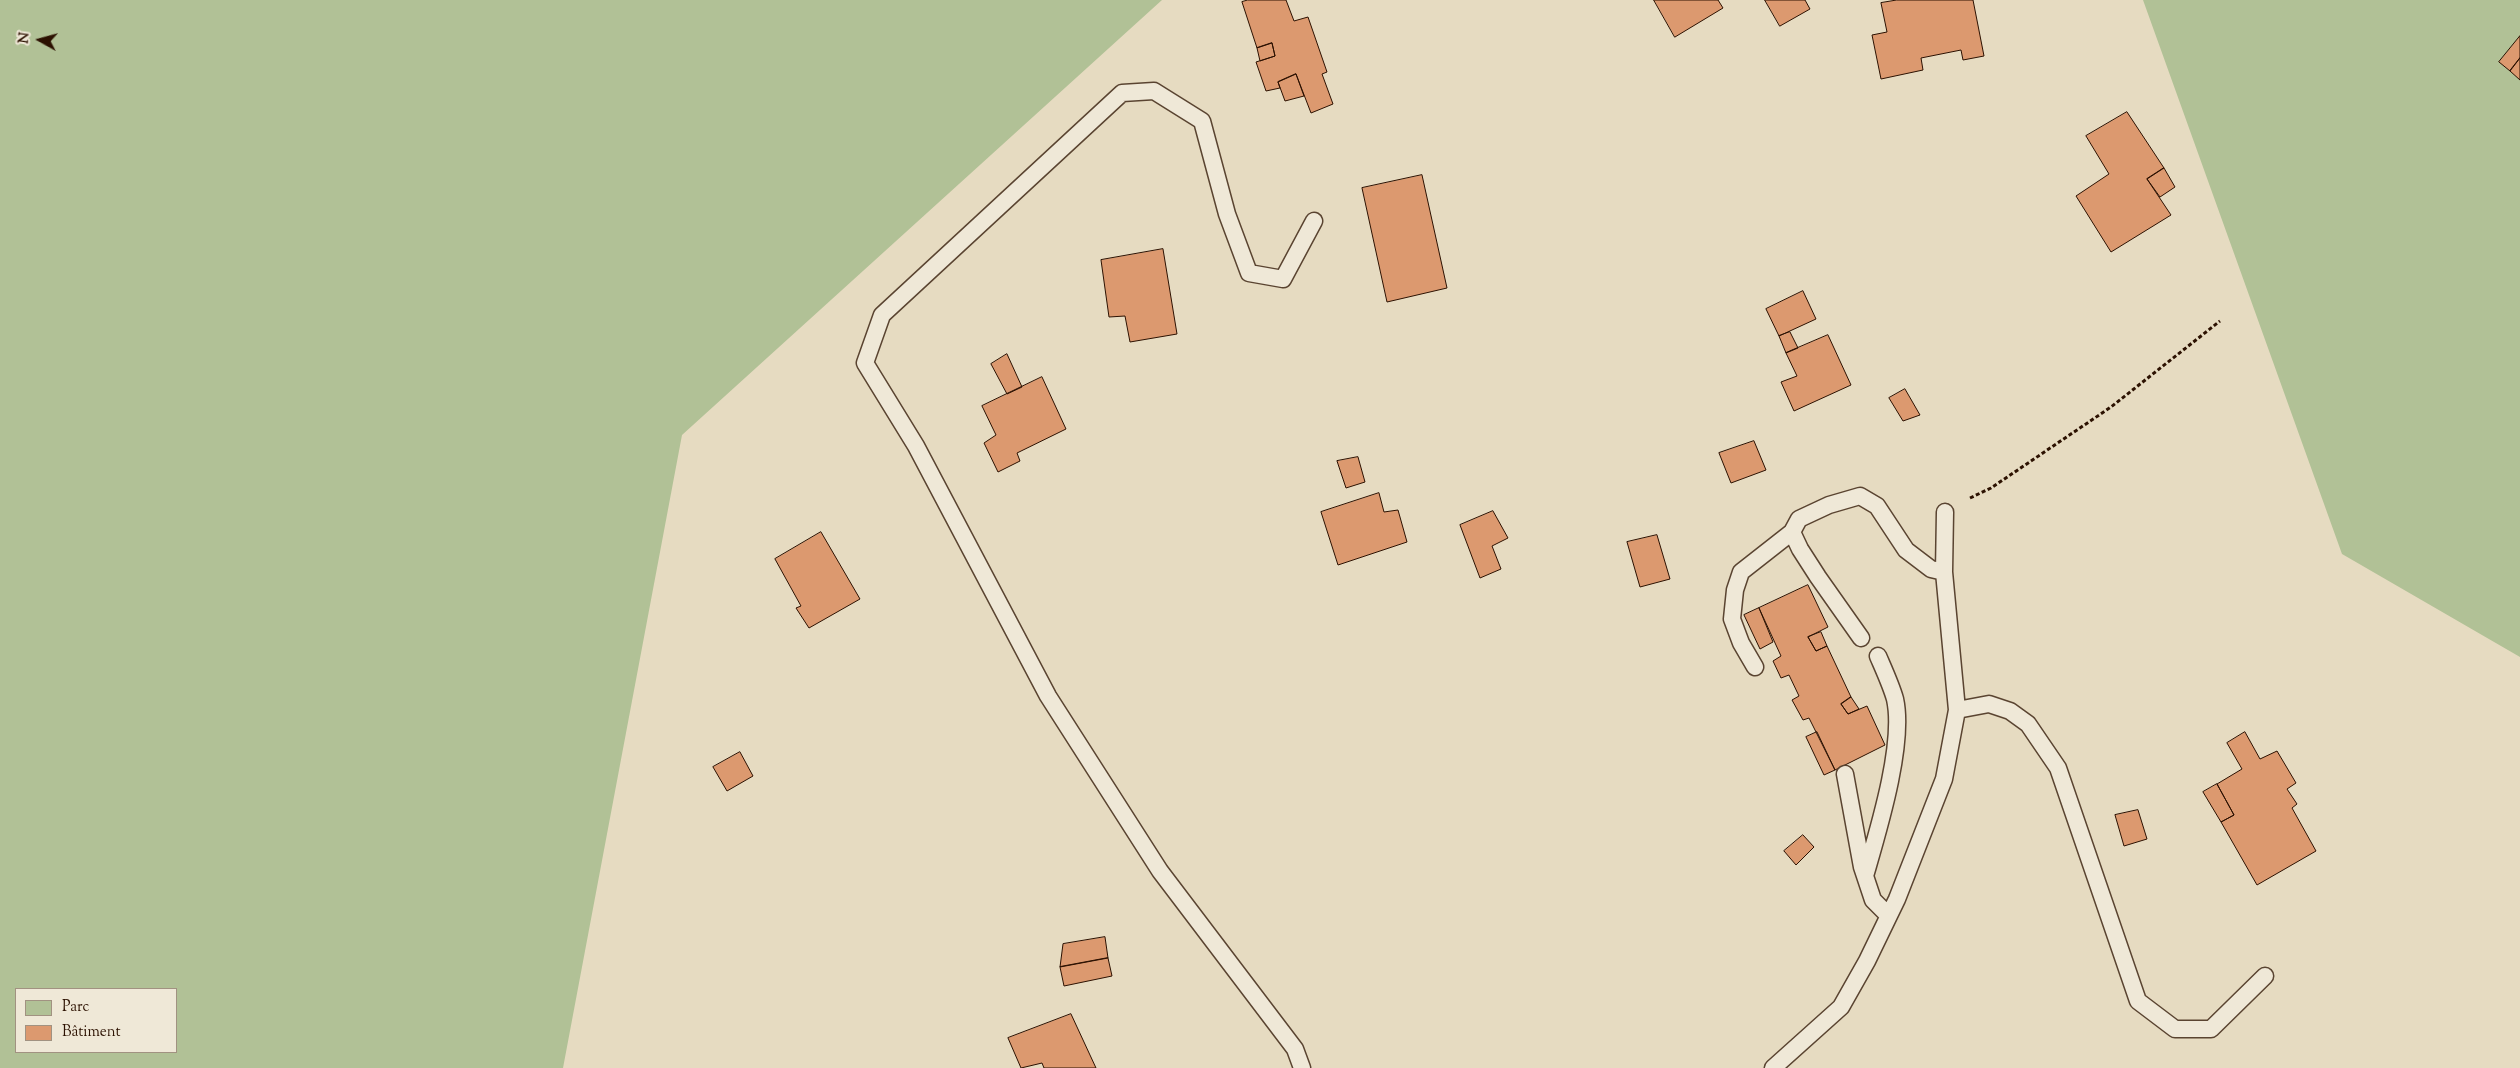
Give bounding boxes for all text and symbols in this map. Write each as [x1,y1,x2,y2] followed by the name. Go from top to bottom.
[15,15,65,65] north arrow
[15,31,36,45] text: N
[15,988,178,1053] legend
[62,997,89,1018] text: Parc
[62,1022,121,1043] text: Bâtiment

